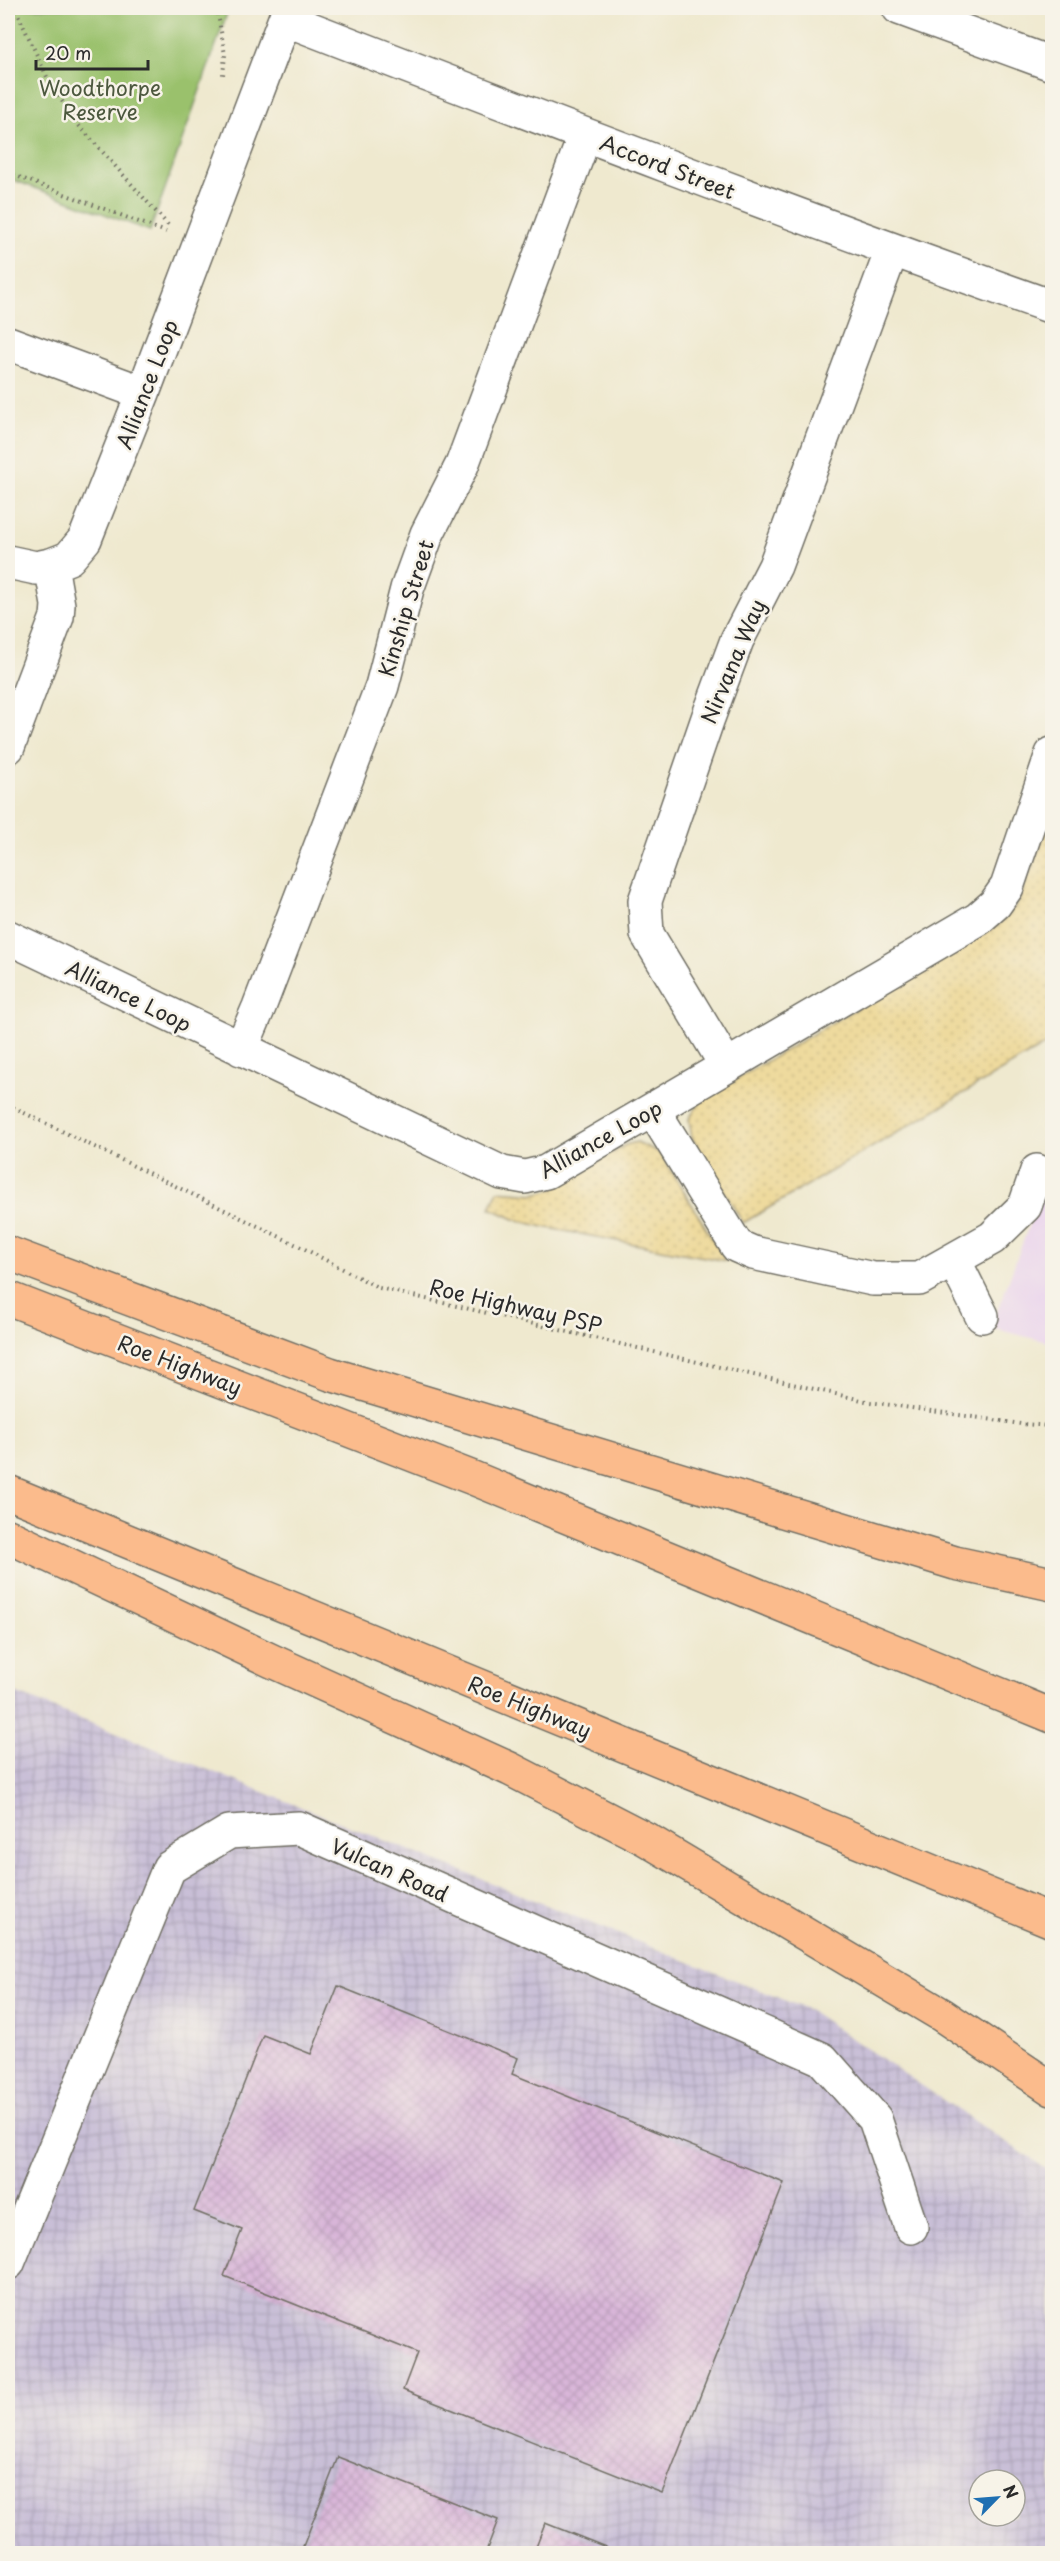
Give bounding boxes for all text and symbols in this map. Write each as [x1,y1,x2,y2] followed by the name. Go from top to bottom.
[36,33,148,71] scale bar
[45,39,91,66] text: 20 m
[39,71,161,127] park label: Woodthorpe Reserve
[596,126,740,206] street label: Accord Street
[107,315,185,453] street label: Alliance Loop
[369,536,441,680] street label: Kinship Street
[691,594,773,728] street label: Nirvana Way
[61,951,197,1039] street label: Alliance Loop
[533,1091,667,1185] street label: Alliance Loop
[426,1270,606,1340] street label: Roe Highway PSP
[113,1326,247,1402] street label: Roe Highway
[463,1667,597,1745] street label: Roe Highway
[326,1829,454,1909] street label: Vulcan Road
[967,2468,1027,2528] north arrow
[998,2480,1025,2502] text: N

